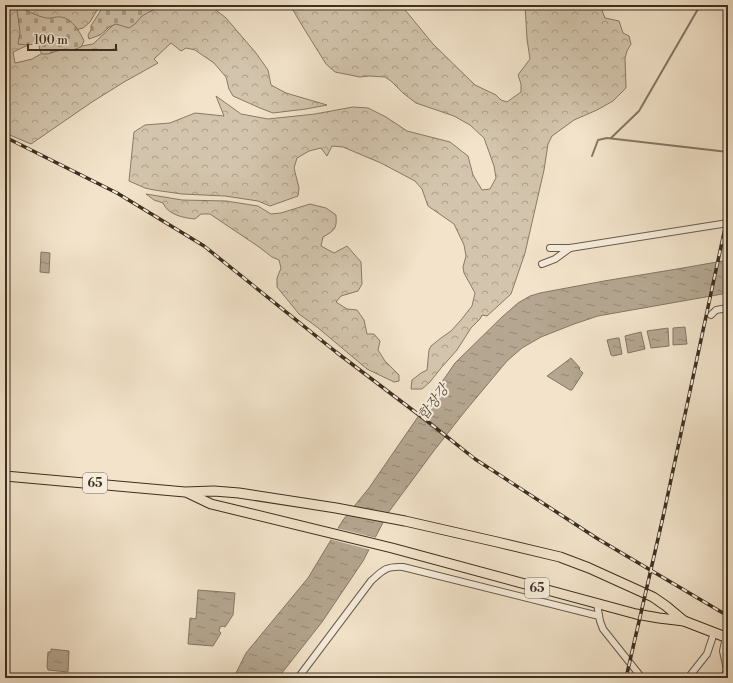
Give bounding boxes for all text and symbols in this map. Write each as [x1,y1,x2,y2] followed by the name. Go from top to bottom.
[28,26,116,52] scale bar
[34,33,68,48] text: 100 m
[414,379,455,424] water label: 합장강
[83,473,107,493] road number: 65
[525,578,549,598] road number: 65

